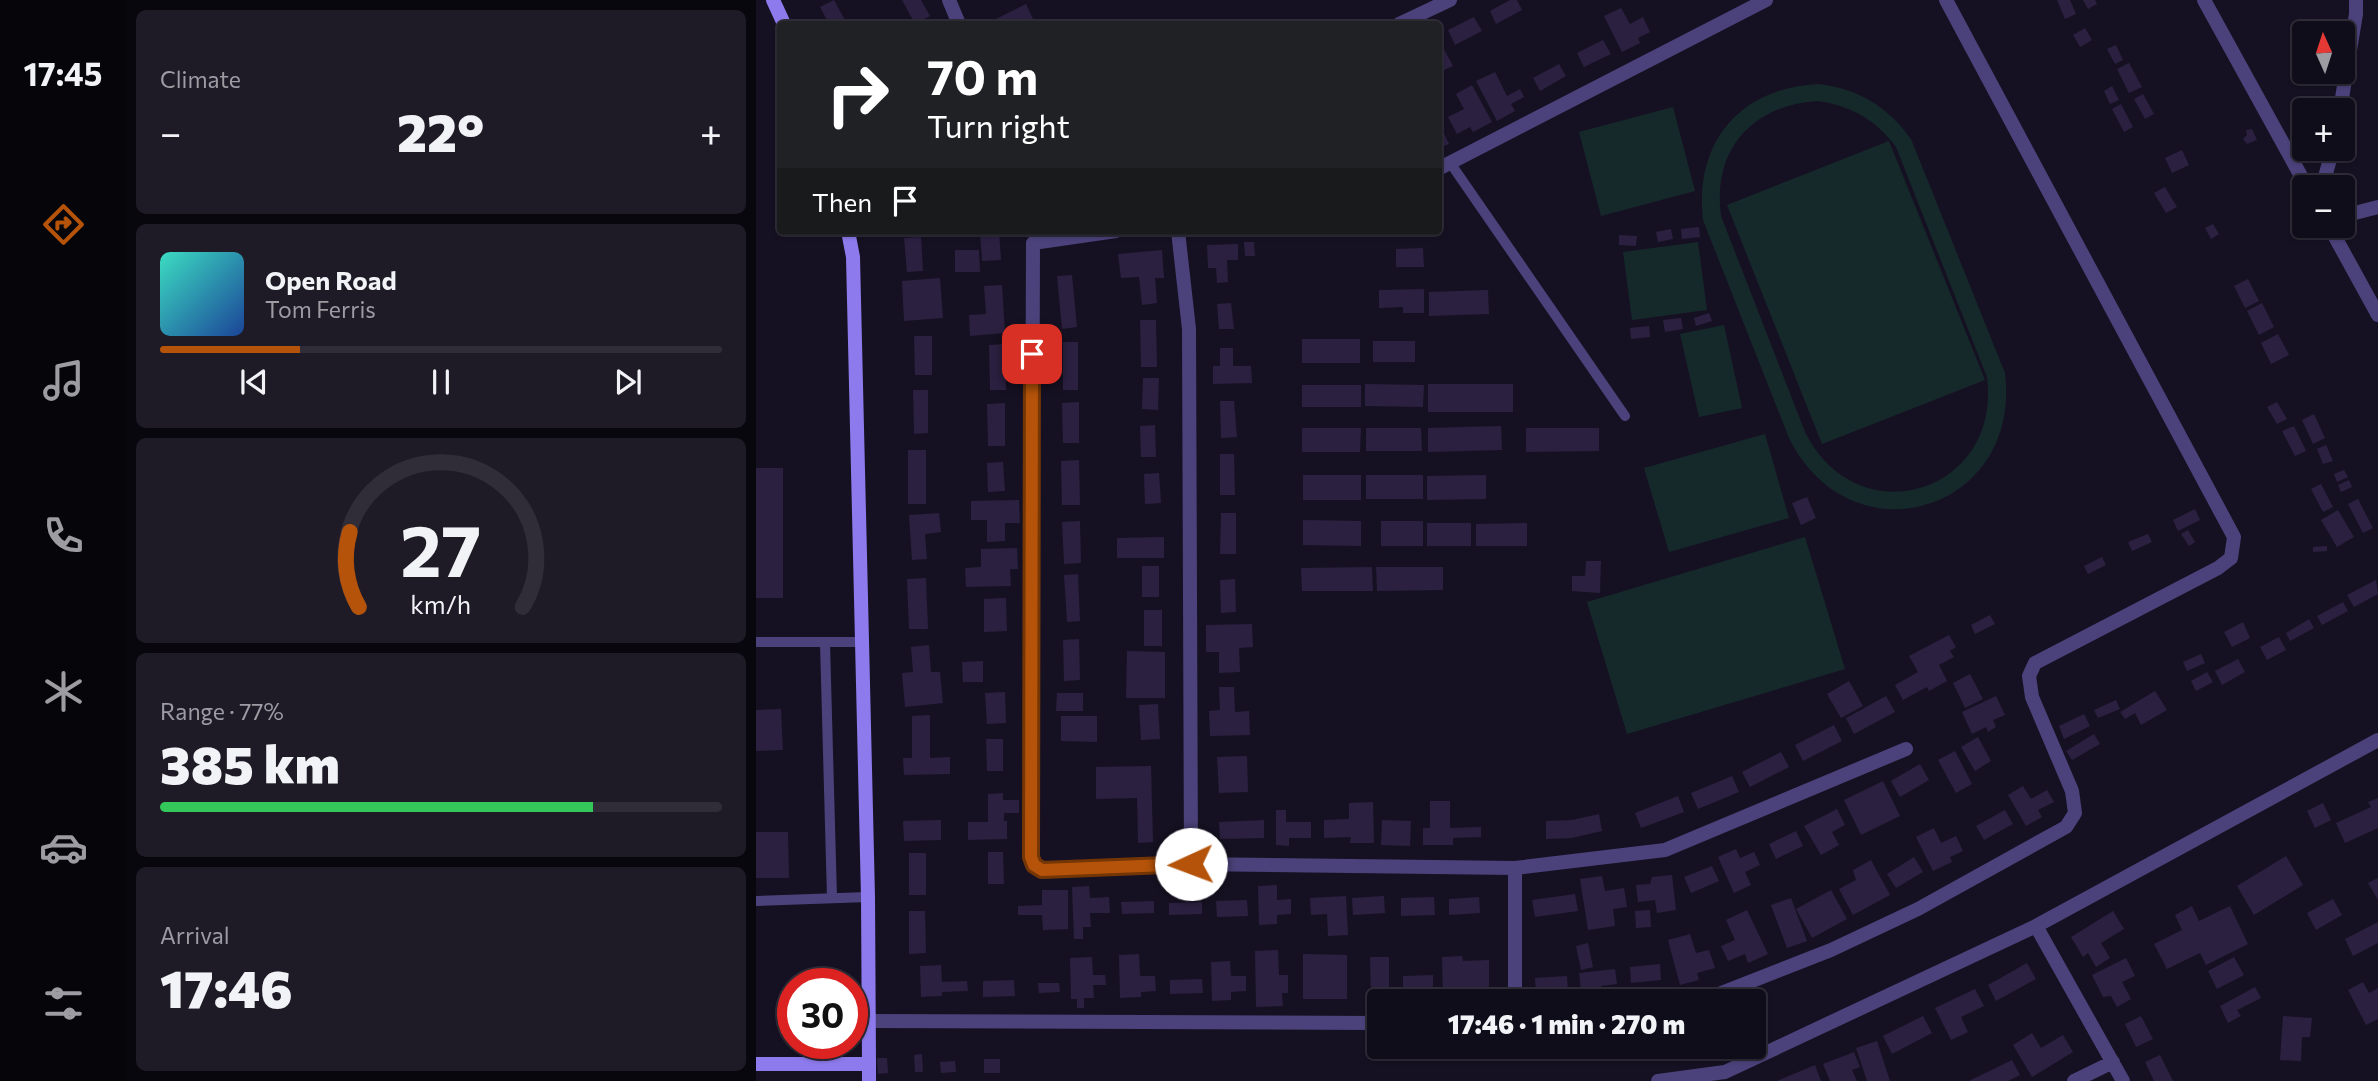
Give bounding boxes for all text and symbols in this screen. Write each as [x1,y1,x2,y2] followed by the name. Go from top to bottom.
[2292,21,2356,84] north arrow
[2292,21,2355,238] map controls
[927,45,1038,105] text: 70 m
[812,49,903,140] icon: right
[24,53,102,93] text: 17:45
[160,65,241,93] text: Climate
[2292,98,2355,161] button: +
[397,99,484,163] text: 22°
[927,105,1070,145] text: Turn right
[160,108,182,155] text: −
[700,108,722,155] text: +
[2292,175,2355,238] button: −
[886,182,924,220] icon: arrive
[812,186,872,217] text: Then
[39,200,88,249] icon: directions
[265,264,397,295] text: Open Road
[265,295,376,323] text: Tom Ferris
[1002,324,1062,384] pin
[1013,335,1051,373] icon: arrive
[39,356,88,405] icon: music
[235,363,273,401] icon: previous
[422,363,460,401] icon: pause
[609,363,647,401] icon: next
[401,503,481,592] text: 27
[39,511,88,560] icon: phone
[411,588,471,618] text: km/h
[39,667,88,716] icon: climate
[160,697,284,725] text: Range · 77%
[160,731,340,795] text: 385 km
[39,823,88,872] icon: car
[1154,827,1228,901] position arrow
[160,921,230,949] text: Arrival
[160,955,293,1019] text: 17:46
[777,968,868,1059] speed limit sign: 30
[39,979,88,1028] icon: filters
[1448,1008,1685,1039] text: 17:46 · 1 min · 270 m

